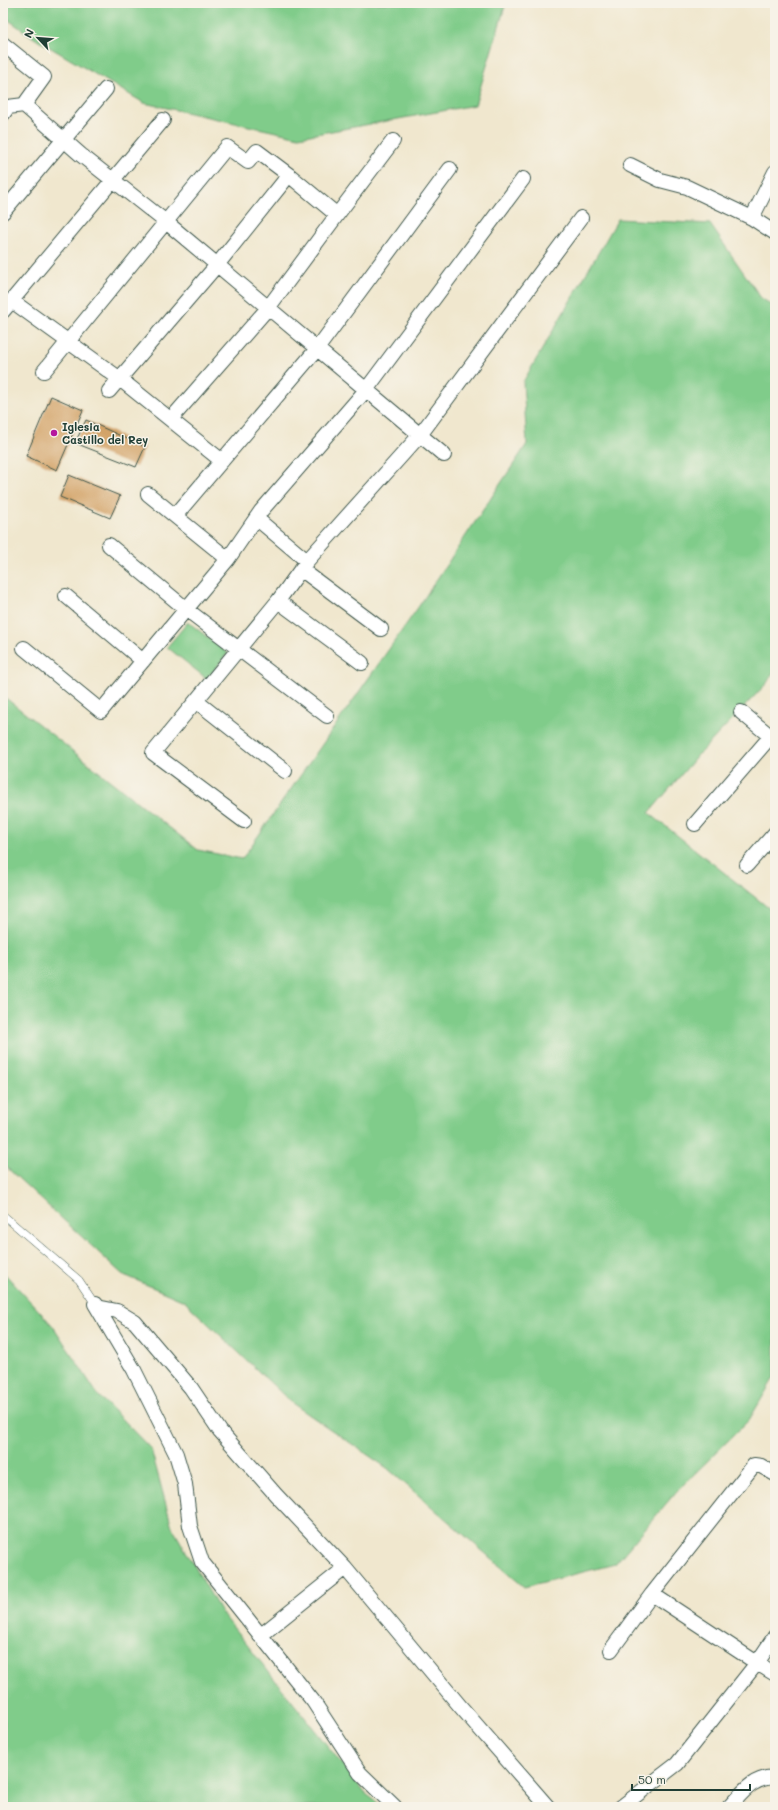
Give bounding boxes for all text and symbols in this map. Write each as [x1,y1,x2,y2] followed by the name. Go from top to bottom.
[18,18,58,58] north arrow
[20,26,37,40] text: N
[62,419,148,447] place label: Iglesia Castillo del Rey
[49,428,59,438] marker: Iglesia Castillo del Rey
[632,1766,750,1792] scale bar
[638,1771,666,1787] text: 50 m

